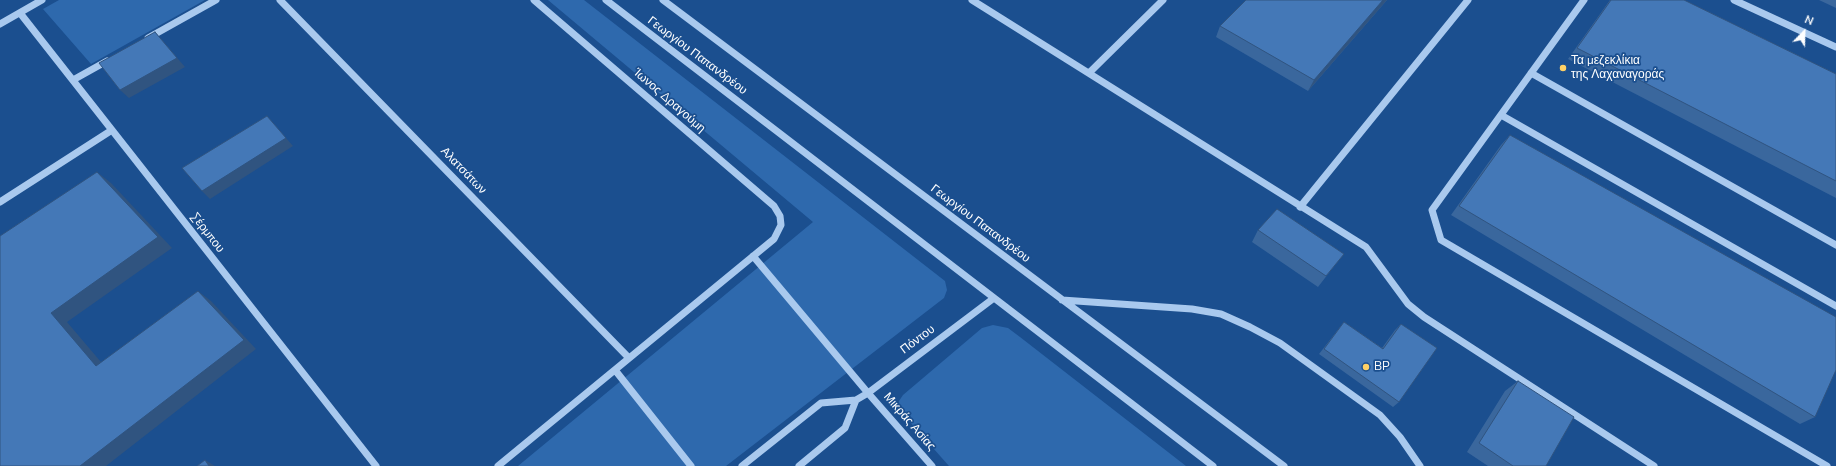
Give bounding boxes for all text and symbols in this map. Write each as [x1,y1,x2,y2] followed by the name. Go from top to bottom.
[1784,12,1824,52] north arrow
[1802,12,1816,29] text: N
[644,14,750,98] street label: Γεωργίου Παπανδρέου
[1571,54,1664,82] place label: Τα μεζεκλίκια της Λαχαναγοράς
[1558,63,1568,73] marker: Τα μεζεκλίκια της Λαχαναγοράς
[630,66,708,136] street label: Ίωνος Δραγούμη
[437,145,489,197] street label: Αλατσάτων
[927,182,1033,266] street label: Γεωργίου Παπανδρέου
[187,210,227,256] street label: Σέρμπου
[898,322,938,358] street label: Πόντου
[1374,360,1390,374] place label: BP
[1361,362,1371,372] marker: BP
[880,390,938,454] street label: Μικράς Ασίας

